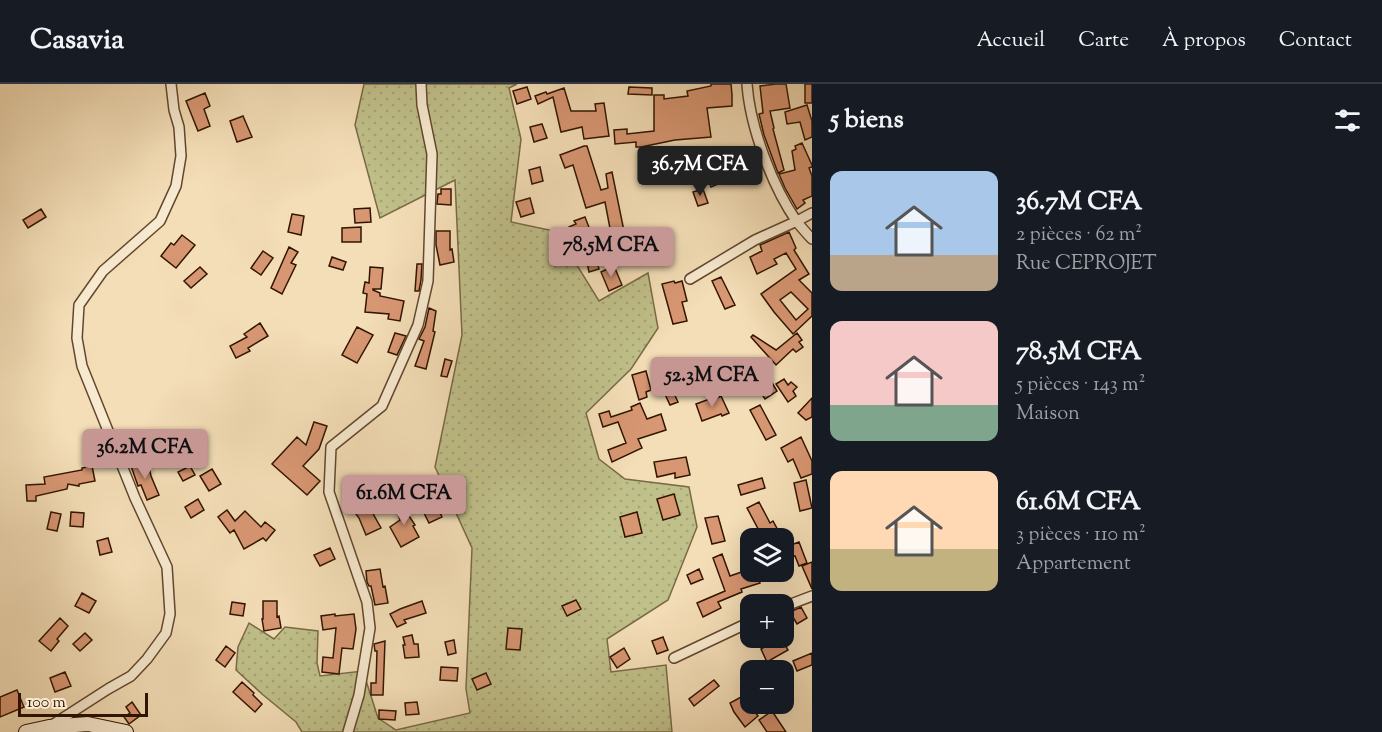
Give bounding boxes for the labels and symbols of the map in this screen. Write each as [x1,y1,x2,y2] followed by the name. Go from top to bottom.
[631,146,769,197] pin: 36.7M CFA
[542,227,680,278] pin: 78.5M CFA
[643,357,781,408] pin: 52.3M CFA
[76,429,214,480] pin: 36.2M CFA
[335,475,473,526] pin: 61.6M CFA
[18,690,148,718] scale bar

